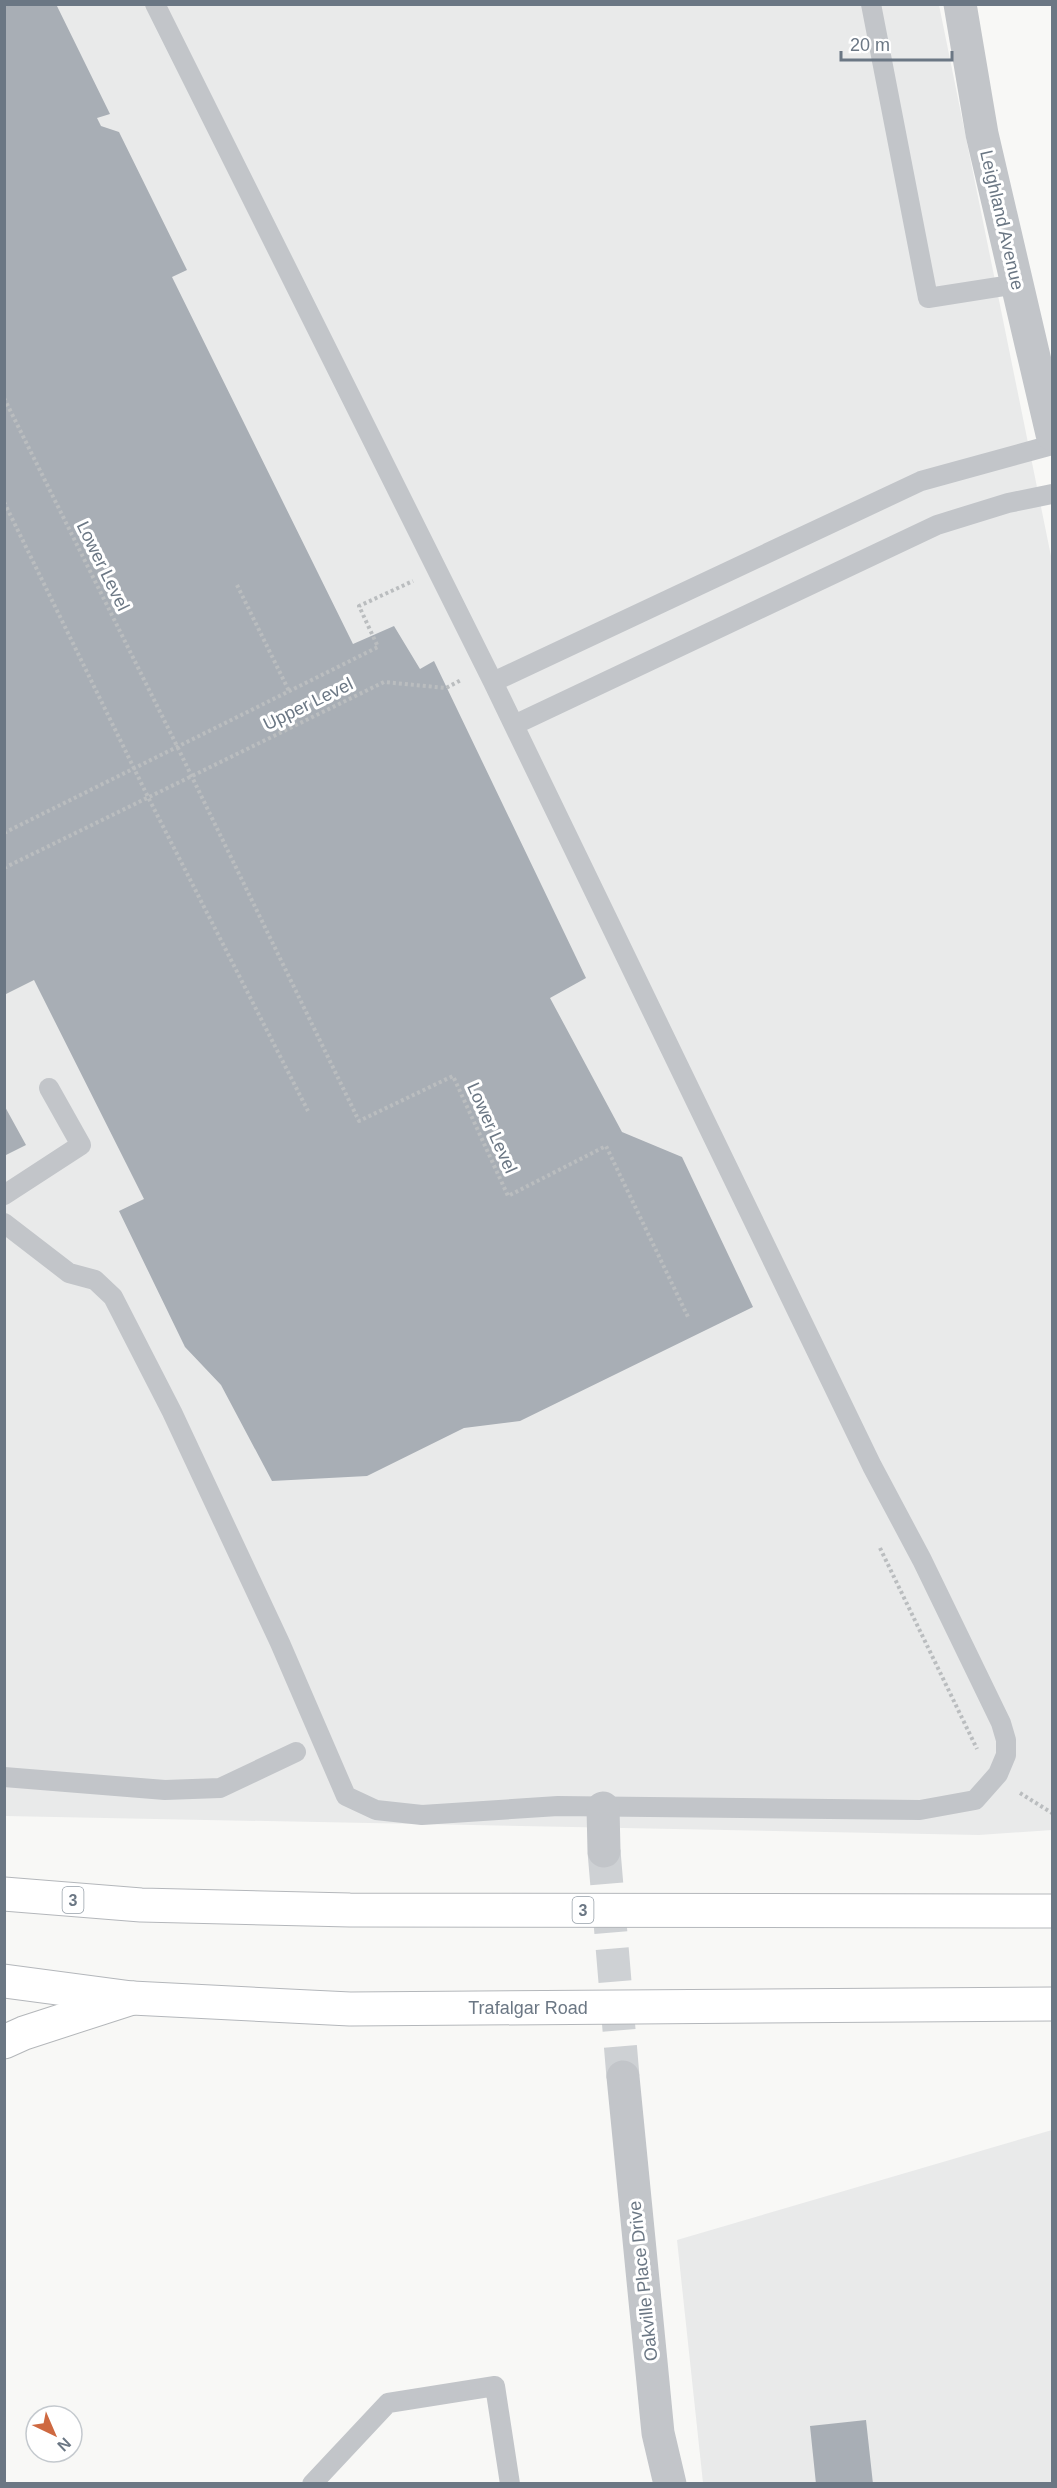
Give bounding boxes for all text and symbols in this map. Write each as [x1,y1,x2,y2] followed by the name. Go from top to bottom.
[841,24,952,62] scale bar
[850,35,890,55] text: 20 m
[976,148,1028,292] street label: Leighland Avenue
[73,518,133,614] street label: Lower Level
[260,674,356,734] street label: Upper Level
[463,1080,521,1176] street label: Lower Level
[62,1887,84,1913] road number: 3
[572,1897,594,1923] road number: 3
[468,1998,588,2018] street label: Trafalgar Road
[625,2200,661,2362] street label: Oakville Place Drive
[24,2404,84,2464] north arrow
[54,2434,74,2455] text: N

